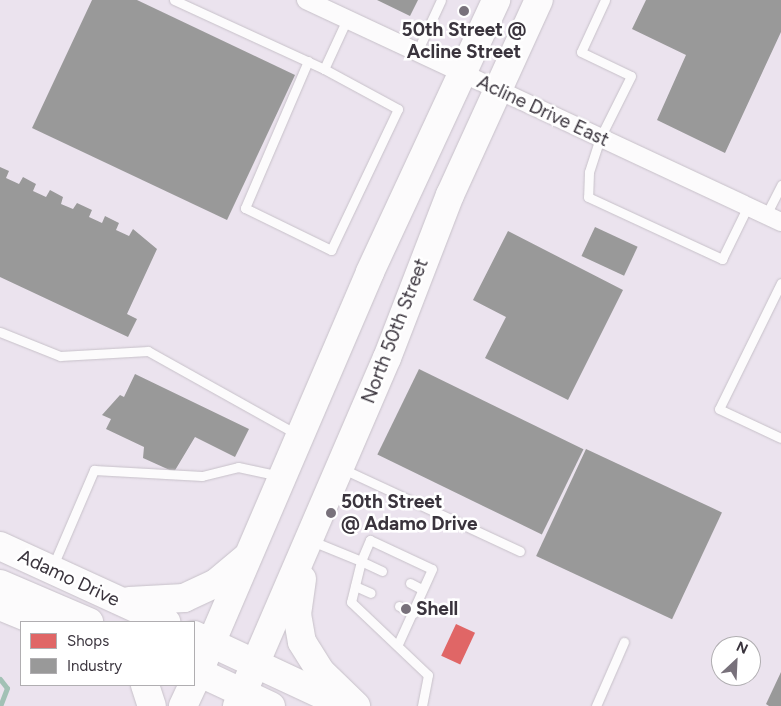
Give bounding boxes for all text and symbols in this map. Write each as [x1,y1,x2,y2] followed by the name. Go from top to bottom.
[458,5,470,17] marker: 50th Street @ Acline Street
[402,19,526,63] place label: 50th Street @ Acline Street
[473,70,613,152] street label: Acline Drive East
[357,255,433,407] street label: North 50th Street
[341,491,478,535] place label: 50th Street @ Adamo Drive
[325,507,337,519] marker: 50th Street @ Adamo Drive
[15,545,123,611] street label: Adamo Drive
[416,598,458,620] place label: Shell
[400,603,412,615] marker: Shell
[20,621,195,686] legend
[67,632,109,650] text: Shops
[711,636,761,686] north arrow
[734,638,751,658] text: N
[67,657,122,675] text: Industry

